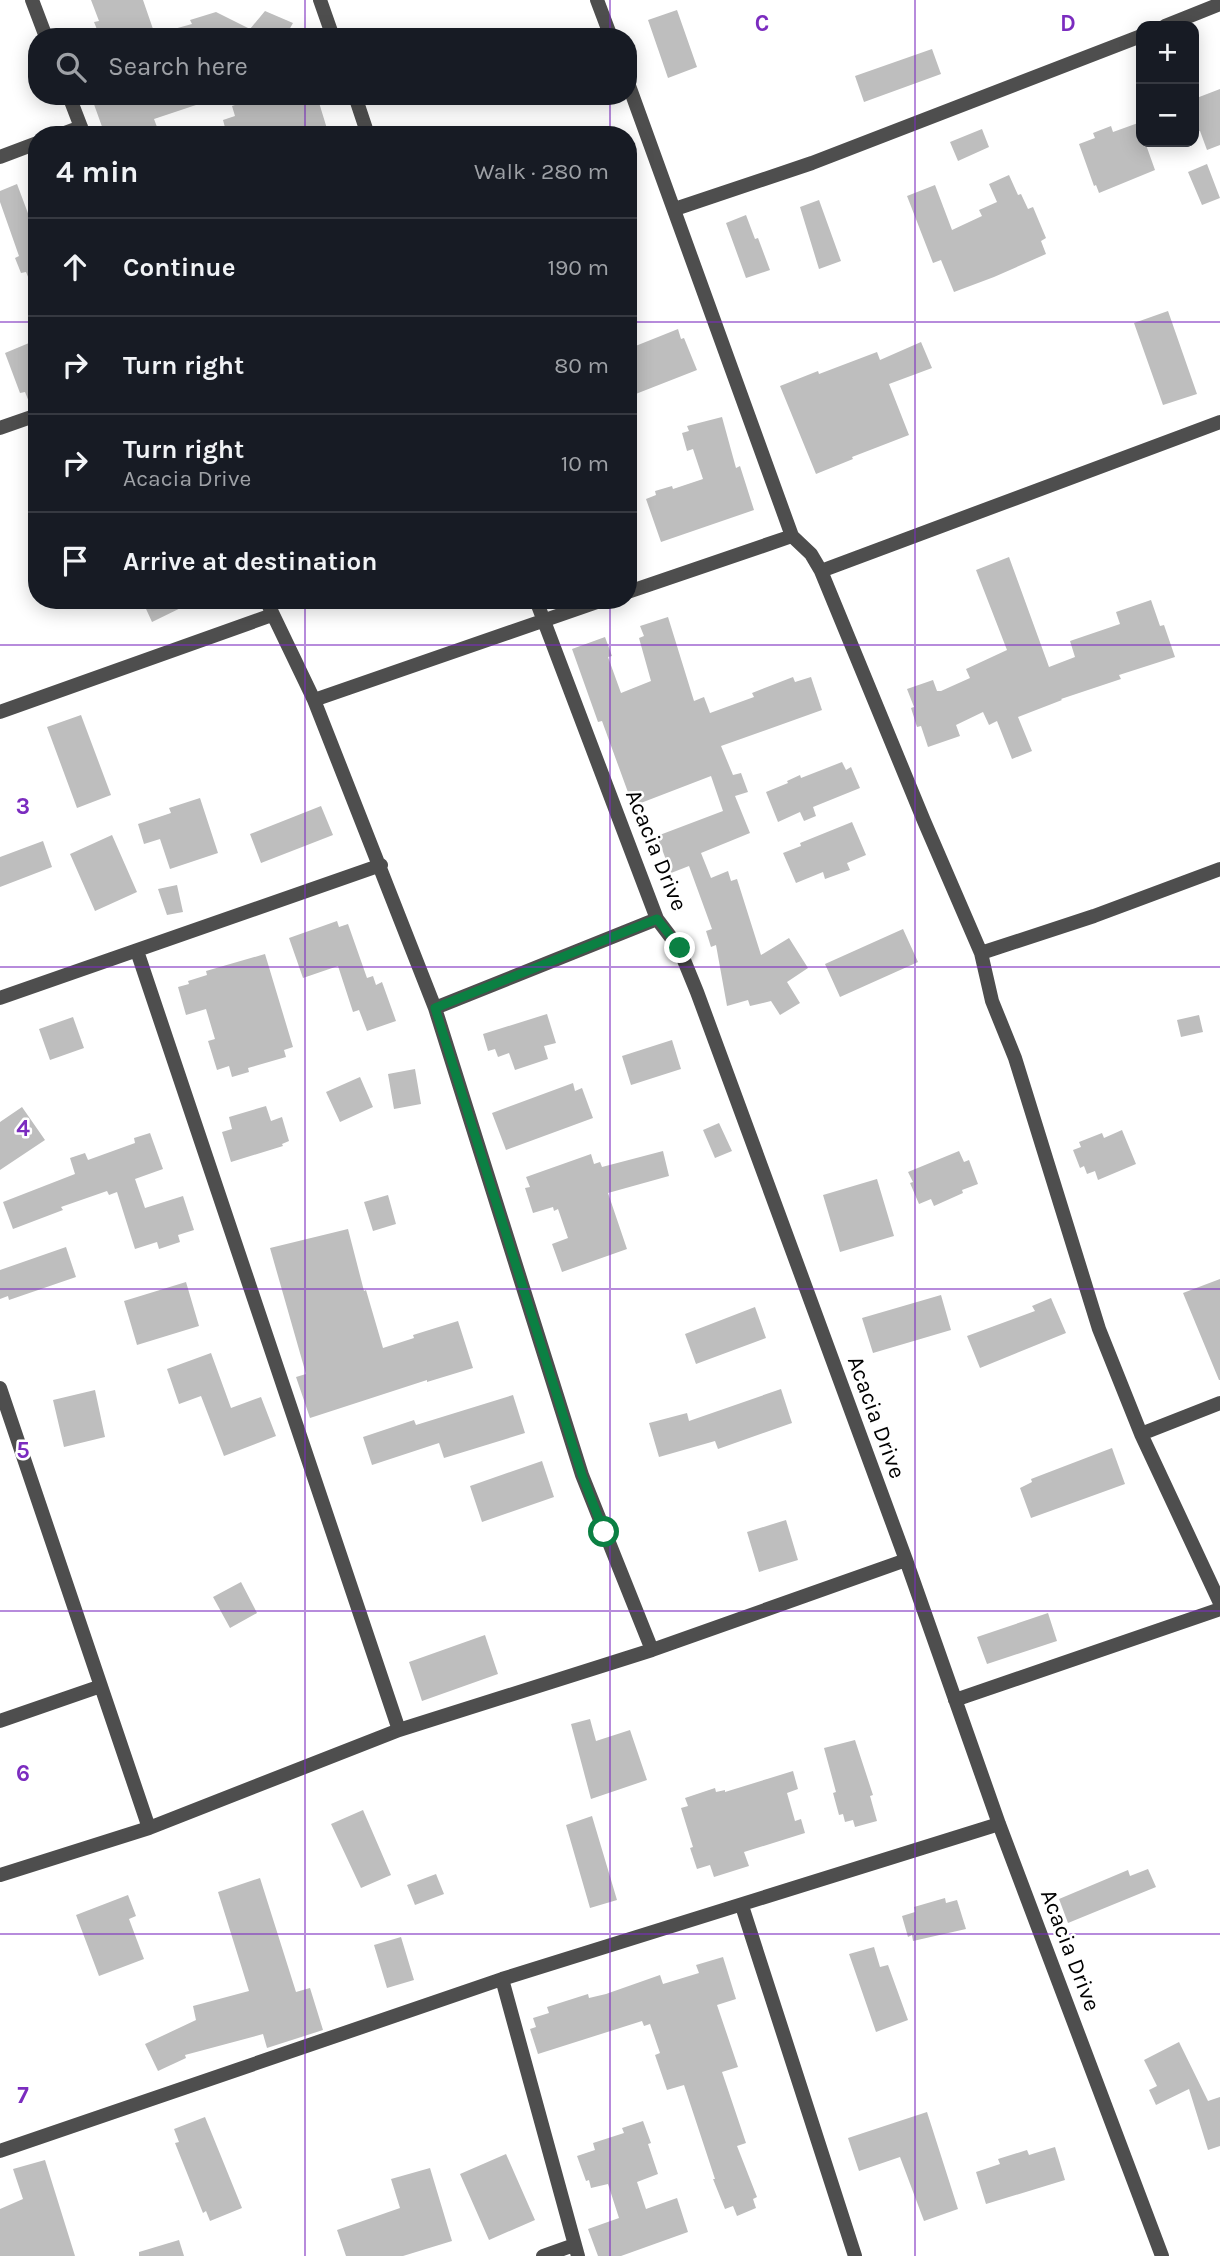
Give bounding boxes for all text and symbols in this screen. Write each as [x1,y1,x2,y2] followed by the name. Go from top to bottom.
[755,10,769,37] text: C
[1060,10,1076,37] text: D
[1136,21,1199,147] map controls
[1136,21,1199,84] button: +
[28,28,637,105] search box
[52,48,90,86] icon: search
[108,51,248,82] text: Search here
[1136,84,1199,147] button: −
[56,154,138,190] text: 4 min
[474,158,609,185] text: Walk · 280 m
[56,248,94,286] icon: ahead
[123,252,235,283] text: Continue
[547,254,609,281] text: 190 m
[56,346,94,384] icon: right
[123,350,244,381] text: Turn right
[554,352,609,379] text: 80 m
[123,434,244,465] text: Turn right
[56,444,94,482] icon: right
[561,450,609,477] text: 10 m
[123,465,251,492] text: Acacia Drive
[56,542,94,580] icon: arrive
[123,546,377,577] text: Arrive at destination
[620,786,693,915] street label: Acacia Drive
[16,793,30,820] text: 3
[664,932,695,963] route end
[16,1115,30,1142] text: 4
[842,1352,911,1482] street label: Acacia Drive
[16,1437,30,1464] text: 5
[588,1516,619,1547] route start
[16,1760,30,1787] text: 6
[1035,1885,1106,2015] street label: Acacia Drive
[17,2082,29,2109] text: 7

